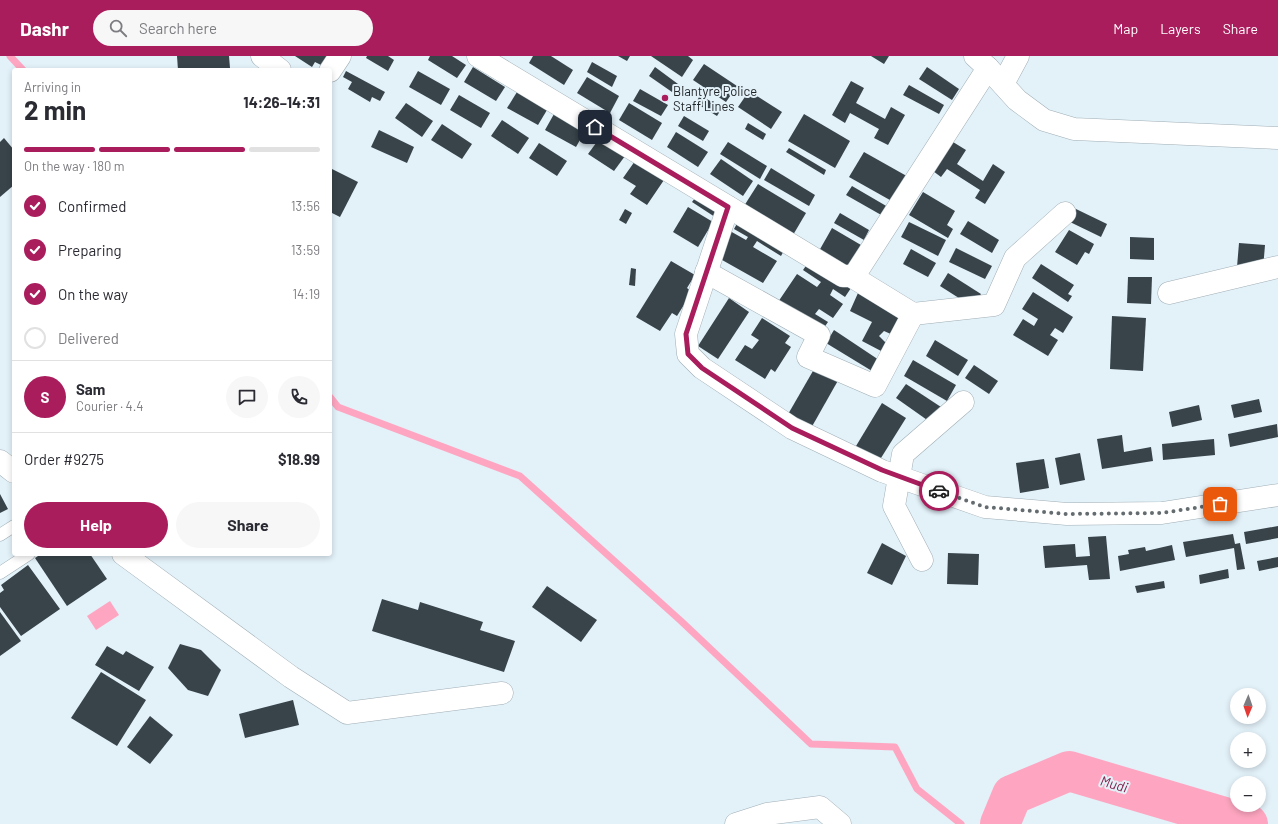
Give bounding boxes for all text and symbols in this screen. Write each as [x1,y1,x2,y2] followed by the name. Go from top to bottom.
[93,10,373,46] search box
[20,17,69,40] text: Dashr
[107,17,129,39] icon: search
[139,19,217,37] text: Search here
[1113,20,1138,37] text: Map
[1160,20,1201,37] text: Layers
[1223,20,1258,37] text: Share
[24,79,81,95] text: Arriving in
[673,83,757,114] place label: Blantyre Police Staff Lines
[243,93,320,111] text: 14:26–14:31
[660,93,670,103] marker: Blantyre Police Staff Lines
[24,94,86,125] text: 2 min
[578,110,612,144] pin
[584,116,606,138] icon: home
[24,158,125,174] text: On the way · 180 m
[24,195,46,217] icon: check
[58,197,126,215] text: Confirmed
[291,198,320,214] text: 13:56
[24,239,46,261] icon: check
[58,241,122,259] text: Preparing
[291,242,320,258] text: 13:59
[24,283,46,305] icon: check
[58,285,128,303] text: On the way
[293,286,320,302] text: 14:19
[58,329,119,347] text: Delivered
[226,376,268,418] button: chat
[278,376,320,418] button: phone
[76,380,105,398] text: Sam
[41,388,49,406] text: S
[76,398,144,414] text: Courier · 4.4
[24,450,104,468] text: Order #9275
[278,450,320,468] text: $18.99
[919,471,959,511] courier
[928,480,950,502] icon: car
[1203,487,1237,521] pin
[1209,493,1231,515] icon: bag
[24,502,168,548] button: Help
[176,502,320,548] button: Share
[1230,688,1266,724] north arrow
[1230,688,1266,812] map controls
[1230,732,1266,768] button: +
[1098,772,1130,796] water label: Mudi
[1230,776,1266,812] button: −

